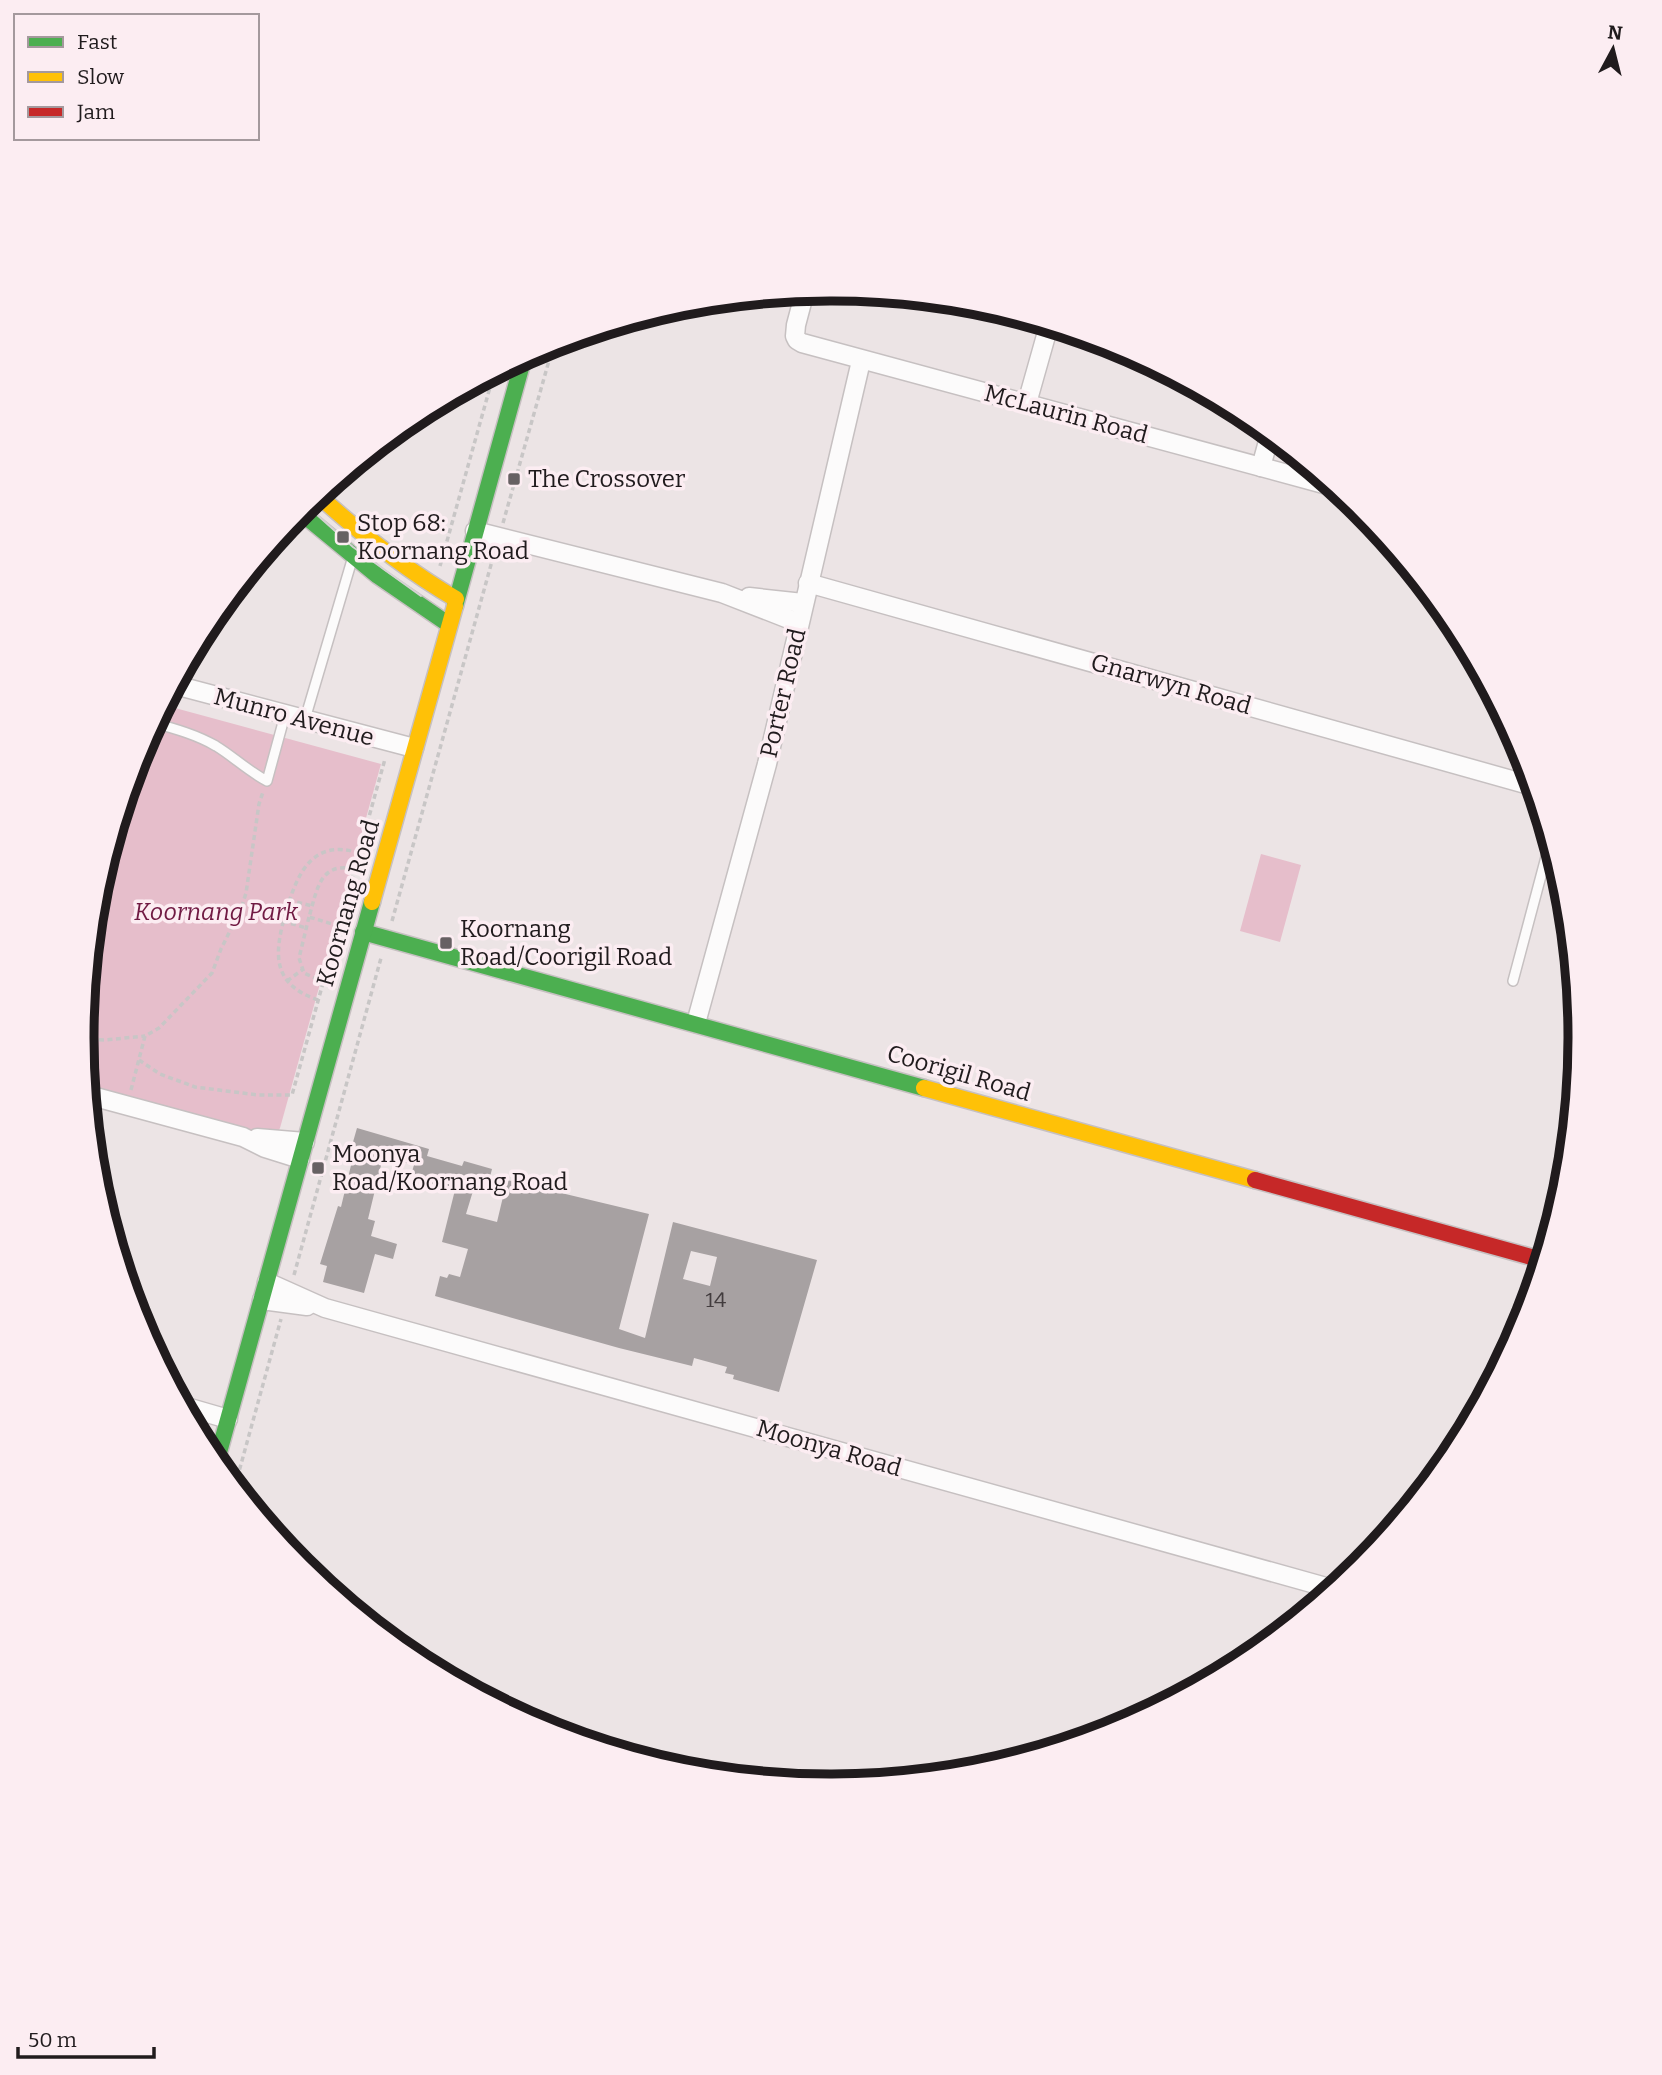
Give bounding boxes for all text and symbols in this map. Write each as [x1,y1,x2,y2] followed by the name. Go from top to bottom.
[14,14,259,140] legend
[1578,14,1648,84] north arrow
[1606,20,1624,45] text: N
[77,29,118,55] text: Fast
[77,64,124,90] text: Slow
[76,99,115,125] text: Jam
[981,379,1151,449] street label: McLaurin Road
[528,465,686,493] place label: The Crossover
[506,471,522,487] marker: The Crossover
[357,509,529,565] place label: Stop 68: Koornang Road
[335,529,351,545] marker: Stop 68: Koornang Road
[755,626,811,760] street label: Porter Road
[1088,648,1254,720] street label: Gnarwyn Road
[211,682,377,752] street label: Munro Avenue
[311,816,385,990] street label: Koornang Road
[134,898,299,926] park label: Koornang Park
[460,915,672,971] place label: Koornang Road/Coorigil Road
[438,935,454,951] marker: Koornang Road/Coorigil Road
[884,1039,1034,1107] street label: Coorigil Road
[332,1140,568,1196] place label: Moonya Road/Koornang Road
[310,1160,326,1176] marker: Moonya Road/Koornang Road
[706,1287,726,1313] house number: 14
[753,1414,905,1482] street label: Moonya Road
[18,2016,154,2060] scale bar
[28,2027,77,2053] text: 50 m

